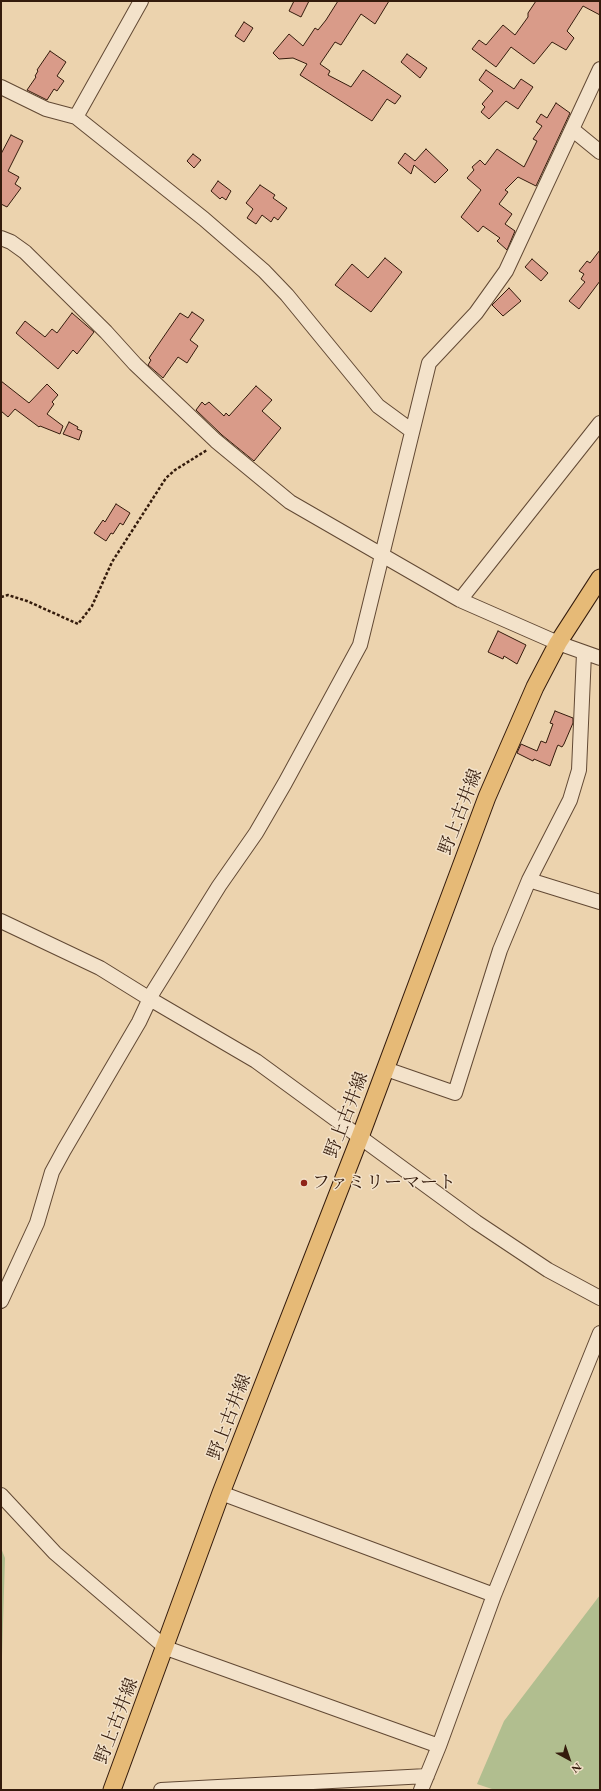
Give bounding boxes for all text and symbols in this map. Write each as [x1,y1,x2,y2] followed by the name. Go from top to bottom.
[435,766,487,858] street label: 野上古井線
[321,1069,373,1161] street label: 野上古井線
[312,1172,456,1194] place label: ファミリーマート
[299,1178,309,1188] marker: ファミリーマート
[204,1371,256,1463] street label: 野上古井線
[91,1675,143,1767] street label: 野上古井線
[549,1739,589,1779] north arrow
[569,1760,585,1776] text: N

